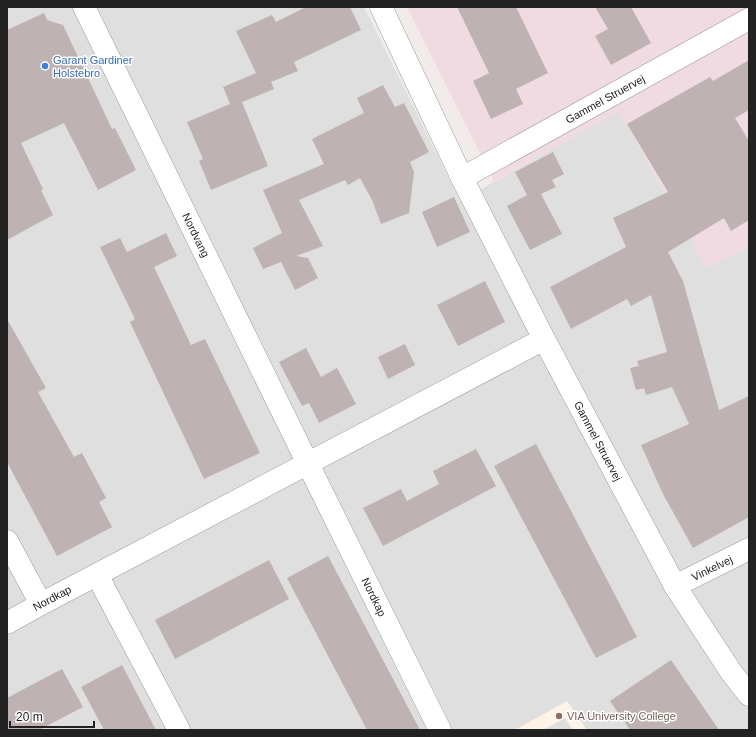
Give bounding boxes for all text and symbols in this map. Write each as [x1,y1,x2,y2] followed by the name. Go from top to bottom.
[53,54,133,79] place label: Garant Gardiner Holstebro
[40,61,50,71] marker: Garant Gardiner Holstebro
[563,72,647,126] street label: Gammel Struervej
[180,211,212,259] street label: Nordvang
[572,399,624,483] street label: Gammel Struervej
[690,553,734,583] street label: Vinkelvej
[359,576,389,618] street label: Nordkap
[31,583,73,613] street label: Nordkap
[10,703,94,729] scale bar
[16,710,43,724] text: 20 m
[567,710,676,722] place label: VIA University College
[554,711,564,721] marker: VIA University College

